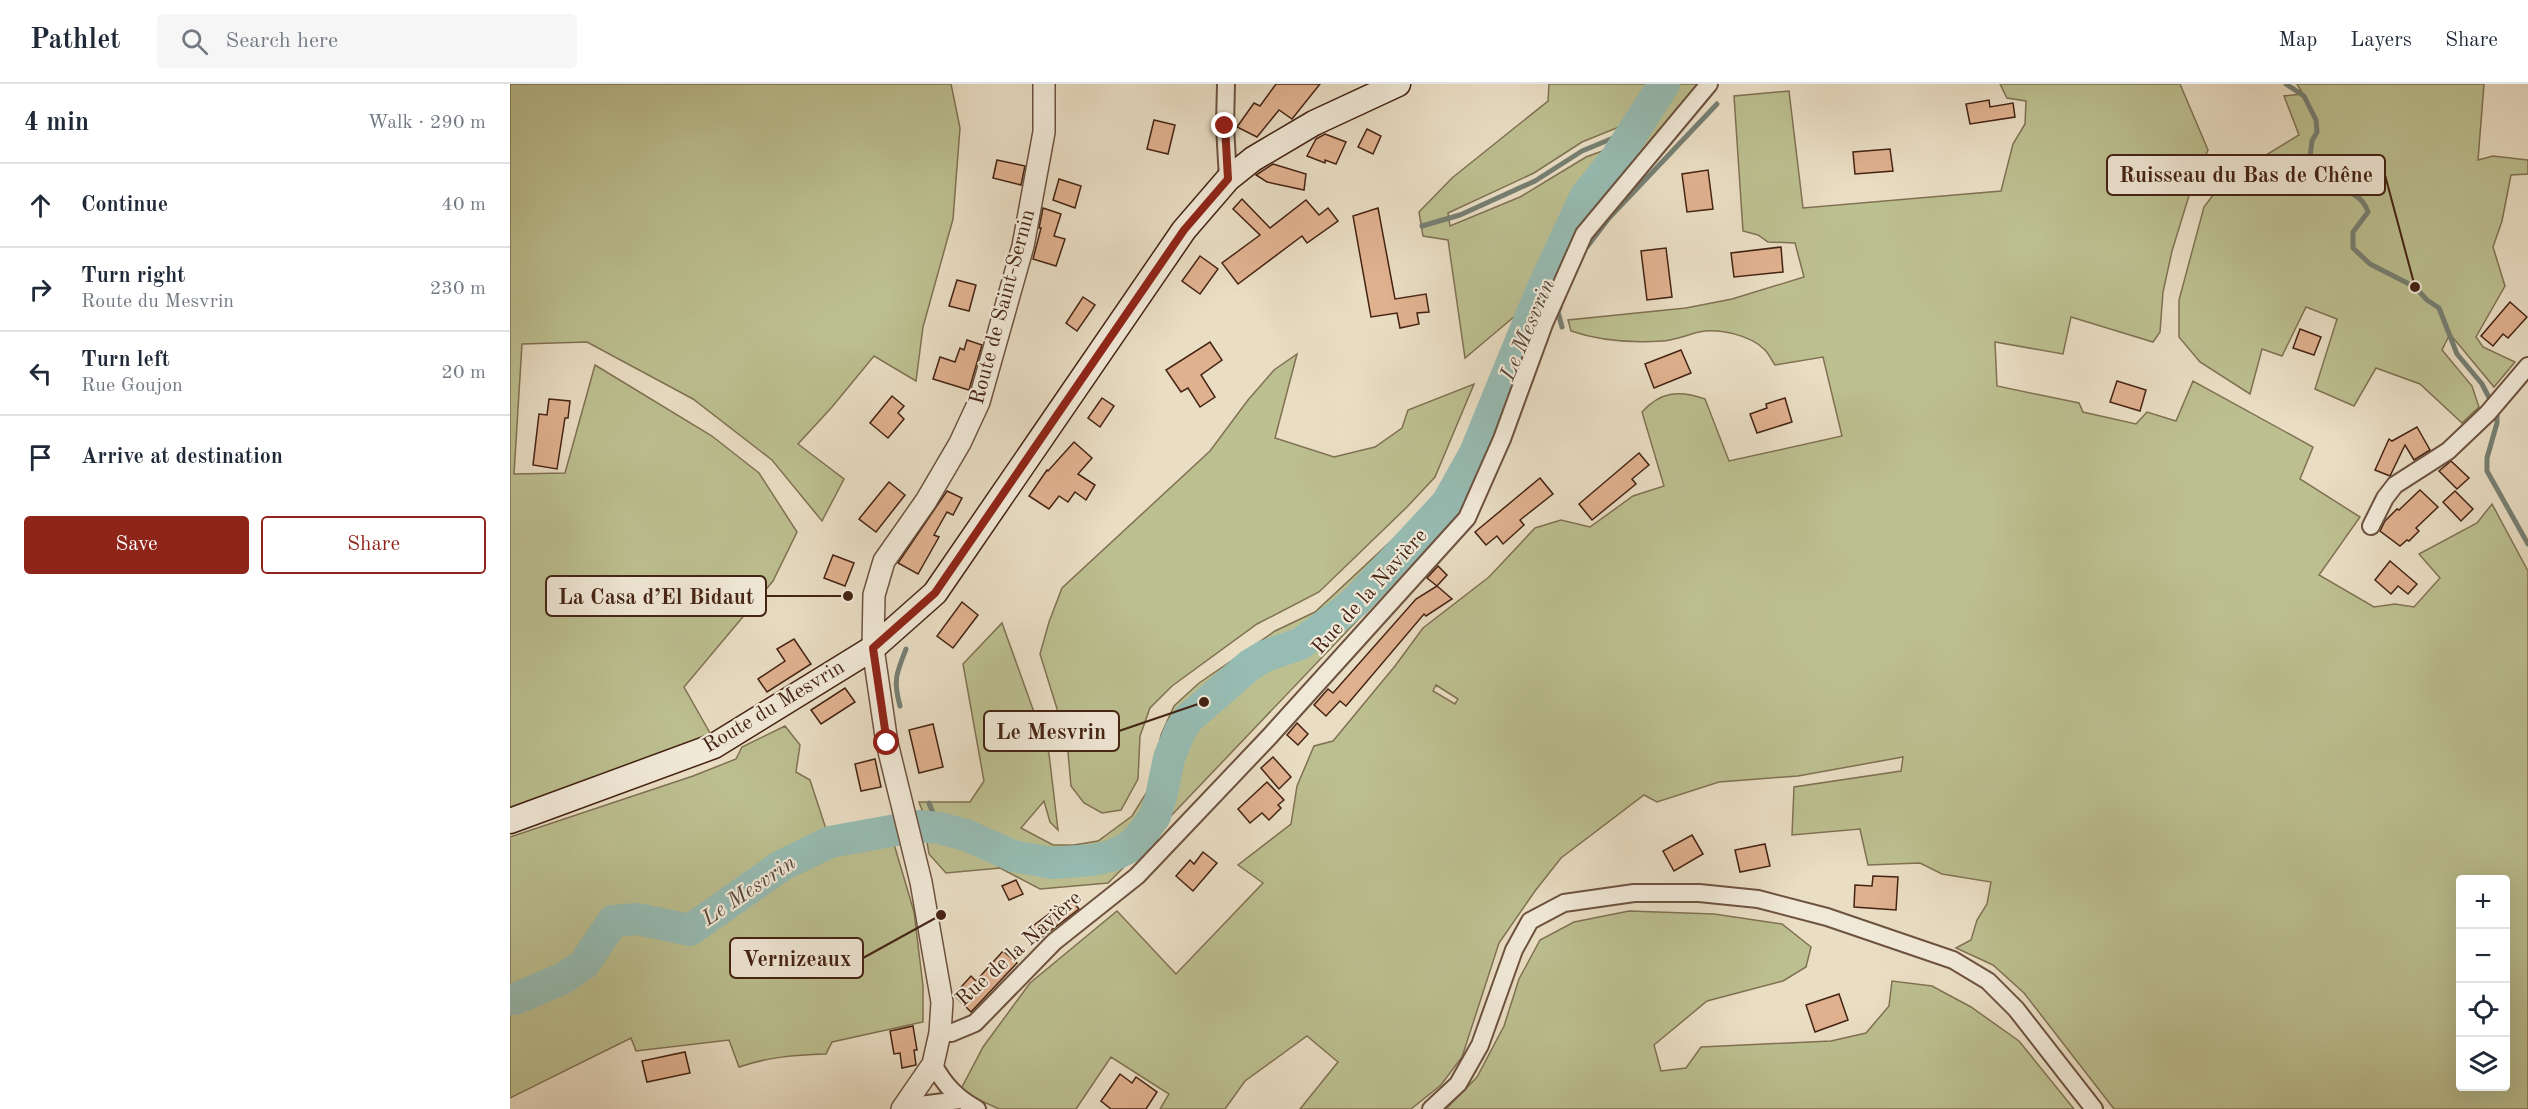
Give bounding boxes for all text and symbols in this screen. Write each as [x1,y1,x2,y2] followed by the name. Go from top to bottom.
[157,14,577,68] search box
[178,25,211,58] icon: search
[30,27,121,55] text: Pathlet
[226,30,338,52] text: Search here
[2278,30,2317,51] text: Map
[2350,30,2412,51] text: Layers
[2445,30,2498,51] text: Share
[24,110,89,136] text: 4 min
[1211,112,1237,138] route end
[367,113,486,133] text: Walk · 290 m
[2107,155,2385,195] callout: Ruisseau du Bas de Chêne
[2119,165,2373,187] text: Ruisseau du Bas de Chêne
[24,189,57,222] icon: ahead
[81,194,168,216] text: Continue
[441,195,486,215] text: 40 m
[967,207,1039,407] street label: Route de Saint-Sernin
[81,265,185,287] text: Turn right
[24,273,57,306] icon: right
[1496,276,1559,385] water label: Le Mesvrin
[430,279,486,299] text: 230 m
[81,292,234,312] text: Route du Mesvrin
[81,349,170,371] text: Turn left
[24,357,57,390] icon: left
[441,363,486,383] text: 20 m
[81,376,183,396] text: Rue Goujon
[24,441,57,474] icon: arrive
[81,446,283,468] text: Arrive at destination
[24,516,249,574] button: Save
[261,516,486,574] button: Share
[1308,525,1432,659] street label: Rue de la Navière
[546,576,766,616] callout: La Casa d’El Bidaut
[558,587,754,609] text: La Casa d’El Bidaut
[700,657,848,757] street label: Route du Mesvrin
[984,711,1119,751] callout: Le Mesvrin
[996,722,1106,744] text: Le Mesvrin
[873,729,899,755] route start
[697,851,800,931] water label: Le Mesvrin
[2456,875,2510,1091] map controls
[2456,875,2510,929] button: +
[952,887,1086,1011] street label: Rue de la Navière
[2456,929,2510,983] button: −
[730,938,863,978] callout: Vernizeaux
[743,949,851,971] text: Vernizeaux
[2456,983,2510,1037] button: locate
[2456,1037,2510,1091] button: layers

